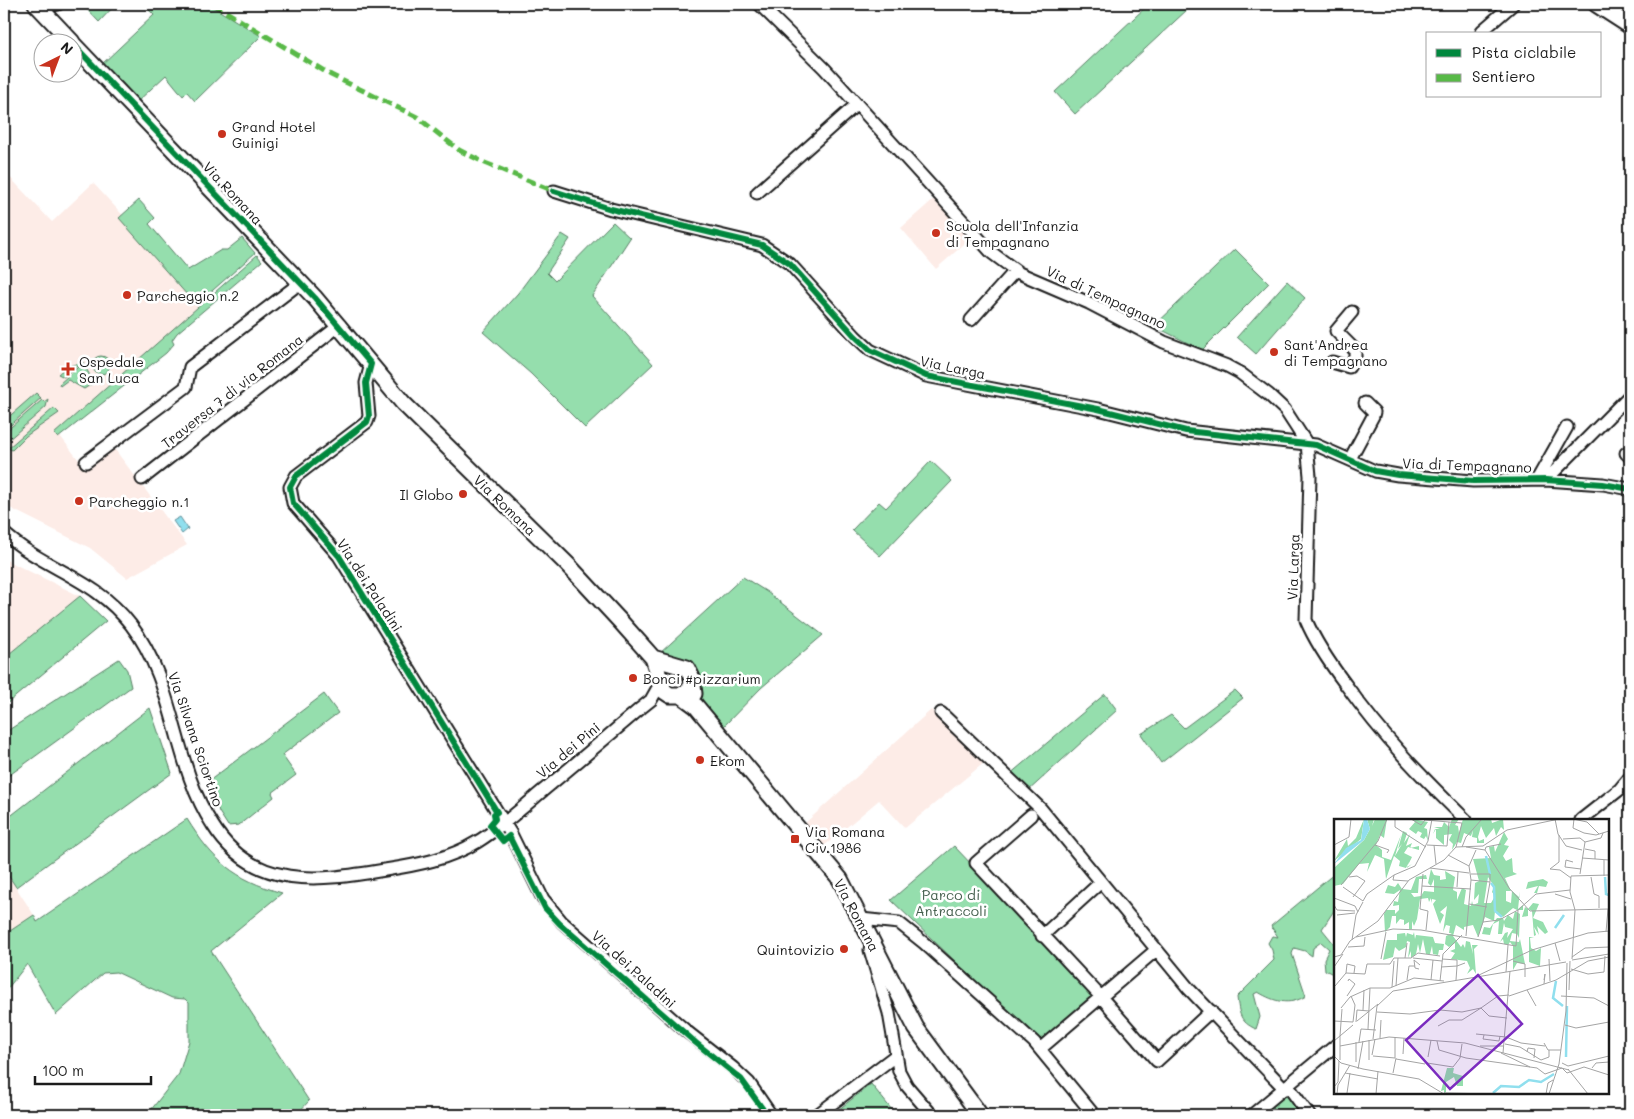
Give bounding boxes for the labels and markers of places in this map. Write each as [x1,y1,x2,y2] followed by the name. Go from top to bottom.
[232,117,316,152] place label: Grand Hotel Guinigi
[216,128,228,140] marker: Grand Hotel Guinigi
[946,216,1079,251] place label: Scuola dell'Infanzia di Tempagnano
[930,227,942,239] marker: Scuola dell'Infanzia di Tempagnano
[137,286,239,305] place label: Parcheggio n.2
[121,289,133,301] marker: Parcheggio n.2
[1284,335,1387,370] place label: Sant'Andrea di Tempagnano
[1268,346,1280,358] marker: Sant'Andrea di Tempagnano
[79,352,144,387] place label: Ospedale San Luca
[61,362,75,376] marker: Ospedale San Luca
[399,485,453,504] place label: Il Globo
[457,488,469,500] marker: Il Globo
[89,492,190,511] place label: Parcheggio n.1
[73,495,85,507] marker: Parcheggio n.1
[643,669,761,688] place label: Bonci #pizzarium
[627,672,639,684] marker: Bonci #pizzarium
[710,751,745,770] place label: Ekom
[694,754,706,766] marker: Ekom
[805,822,885,857] place label: Via Romana Civ.1986
[789,833,801,845] marker: Via Romana Civ.1986
[757,940,834,959] place label: Quintovizio
[838,943,850,955] marker: Quintovizio

